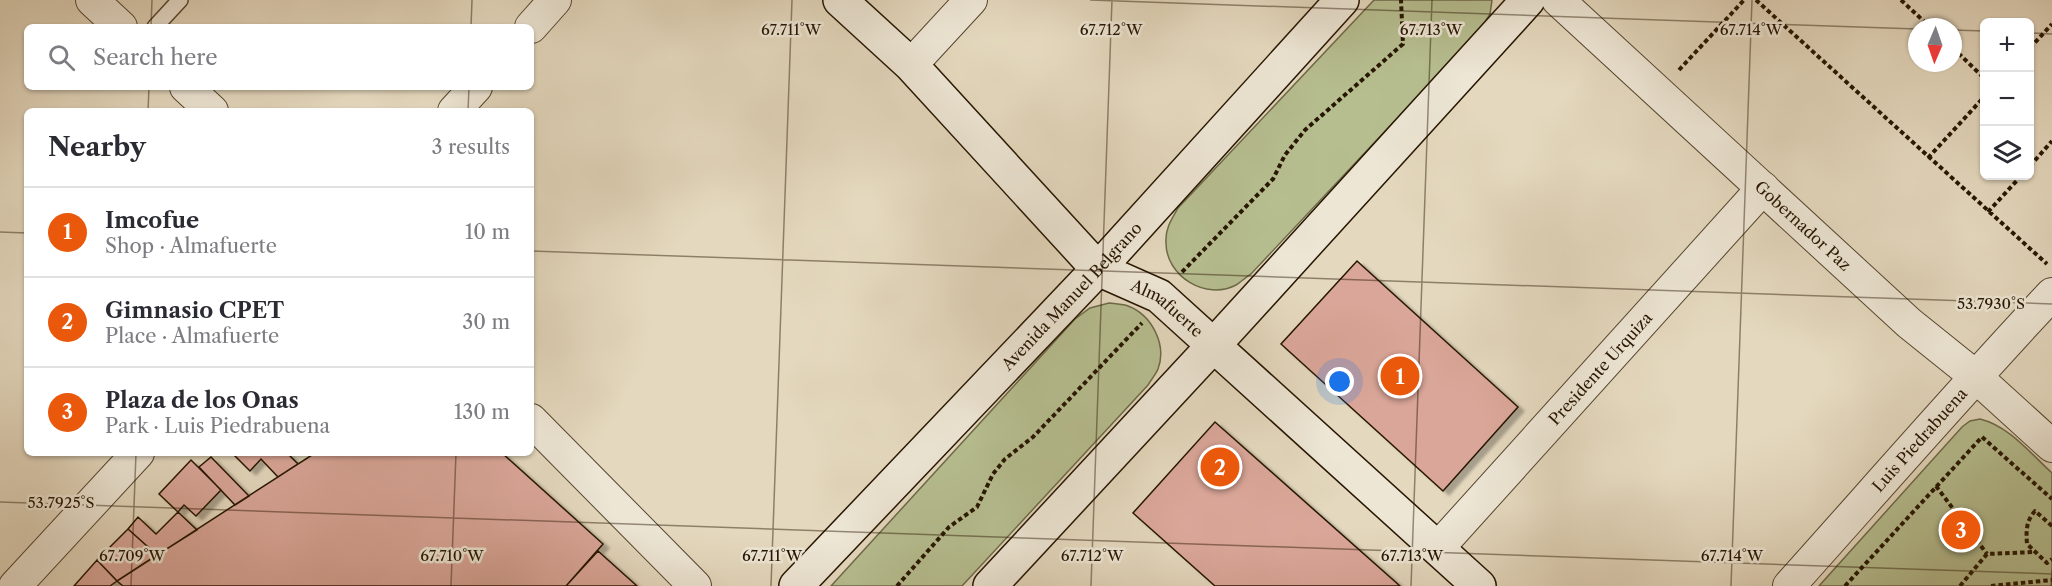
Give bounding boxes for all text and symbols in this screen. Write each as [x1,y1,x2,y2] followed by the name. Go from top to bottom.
[1908,18,1962,72] north arrow
[1980,18,2034,180] map controls
[1980,18,2034,72] button: +
[761,20,822,39] text: 67.711°W
[1080,20,1143,39] text: 67.712°W
[1400,20,1463,39] text: 67.713°W
[1720,20,1783,39] text: 67.714°W
[24,24,534,90] search box
[45,41,78,74] icon: search
[93,44,218,71] text: Search here
[1980,72,2034,126] button: −
[1980,126,2034,180] button: layers
[48,131,146,163] text: Nearby
[432,135,510,159] text: 3 results
[1751,176,1855,275] street label: Gobernador Paz
[105,207,199,234] text: Imcofue
[996,218,1146,375] street label: Avenida Manuel Belgrano
[63,220,72,244] text: 1
[465,220,510,244] text: 10 m
[105,234,277,258] text: Shop · Almafuerte
[1127,274,1207,341] street label: Almafuerte
[1957,294,2025,313] text: 53.7930°S
[105,297,284,324] text: Gimnasio CPET
[1544,307,1657,429] street label: Presidente Urquiza
[62,310,73,334] text: 2
[462,310,510,334] text: 30 m
[105,324,279,348] text: Place · Almafuerte
[1380,354,1420,398] pin: 1
[1325,367,1354,396] your location
[1868,383,1971,496] street label: Luis Piedrabuena
[105,387,299,414] text: Plaza de los Onas
[62,400,73,424] text: 3
[454,400,510,424] text: 130 m
[105,414,330,438] text: Park · Luis Piedrabuena
[1200,444,1240,490] pin: 2
[27,493,95,512] text: 53.7925°S
[1942,508,1980,552] pin: 3
[99,546,166,565] text: 67.709°W
[420,546,484,565] text: 67.710°W
[742,546,803,565] text: 67.711°W
[1061,546,1124,565] text: 67.712°W
[1381,546,1444,565] text: 67.713°W
[1701,546,1764,565] text: 67.714°W

